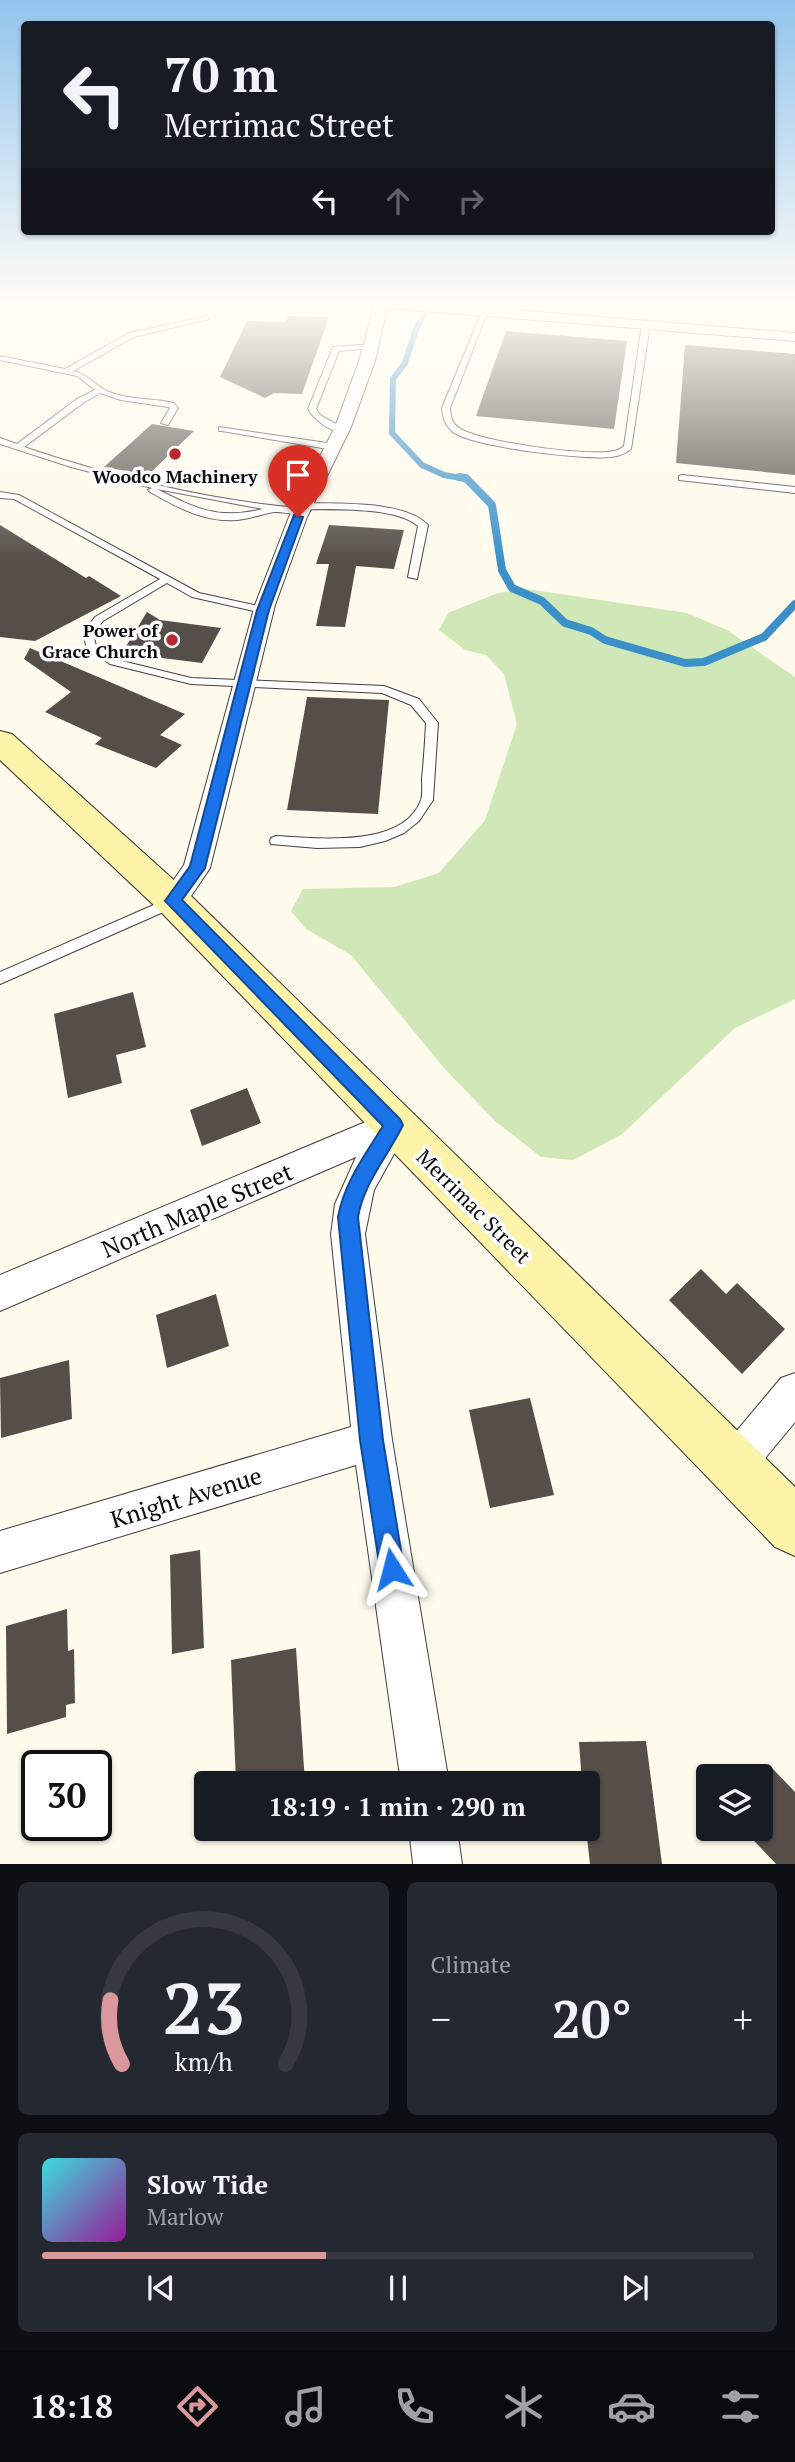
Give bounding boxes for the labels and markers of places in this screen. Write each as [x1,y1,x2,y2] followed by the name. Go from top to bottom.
[268,445,328,517] pin
[167,446,183,462] marker: Woodco Machinery
[92,464,258,488] place label: Woodco Machinery
[42,618,159,663] place label: Power of Grace Church
[164,632,180,648] marker: Power of Grace Church

